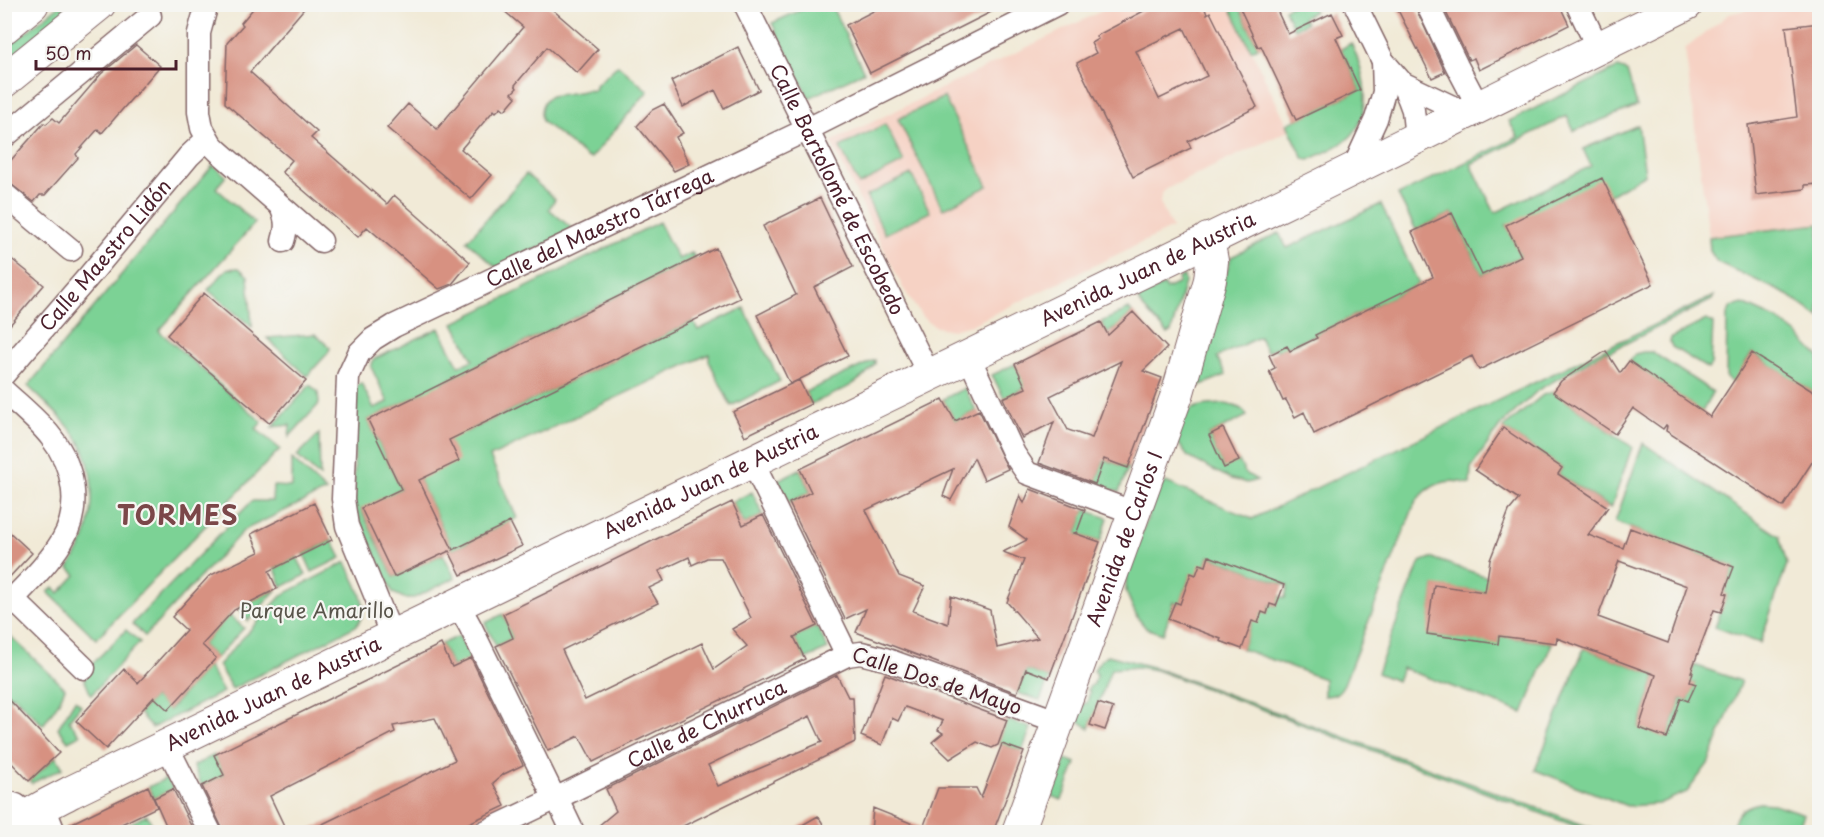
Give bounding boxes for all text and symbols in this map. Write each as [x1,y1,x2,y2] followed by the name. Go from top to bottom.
[36,33,176,71] scale bar
[45,39,92,66] text: 50 m
[763,58,913,320] street label: Calle Bartolomé de Escobedo
[480,160,719,294] street label: Calle del Maestro Tárrega
[31,172,178,338] street label: Calle Maestro Lidón
[1035,203,1260,333] street label: Avenida Juan de Austria
[598,415,823,546] street label: Avenida Juan de Austria
[1078,446,1169,630] street label: Avenida de Carlos I
[117,495,239,534] district label: TORMES
[240,595,394,625] park label: Parque Amarillo
[160,628,386,758] street label: Avenida Juan de Austria
[848,638,1026,722] street label: Calle Dos de Mayo
[622,671,791,775] street label: Calle de Churruca

